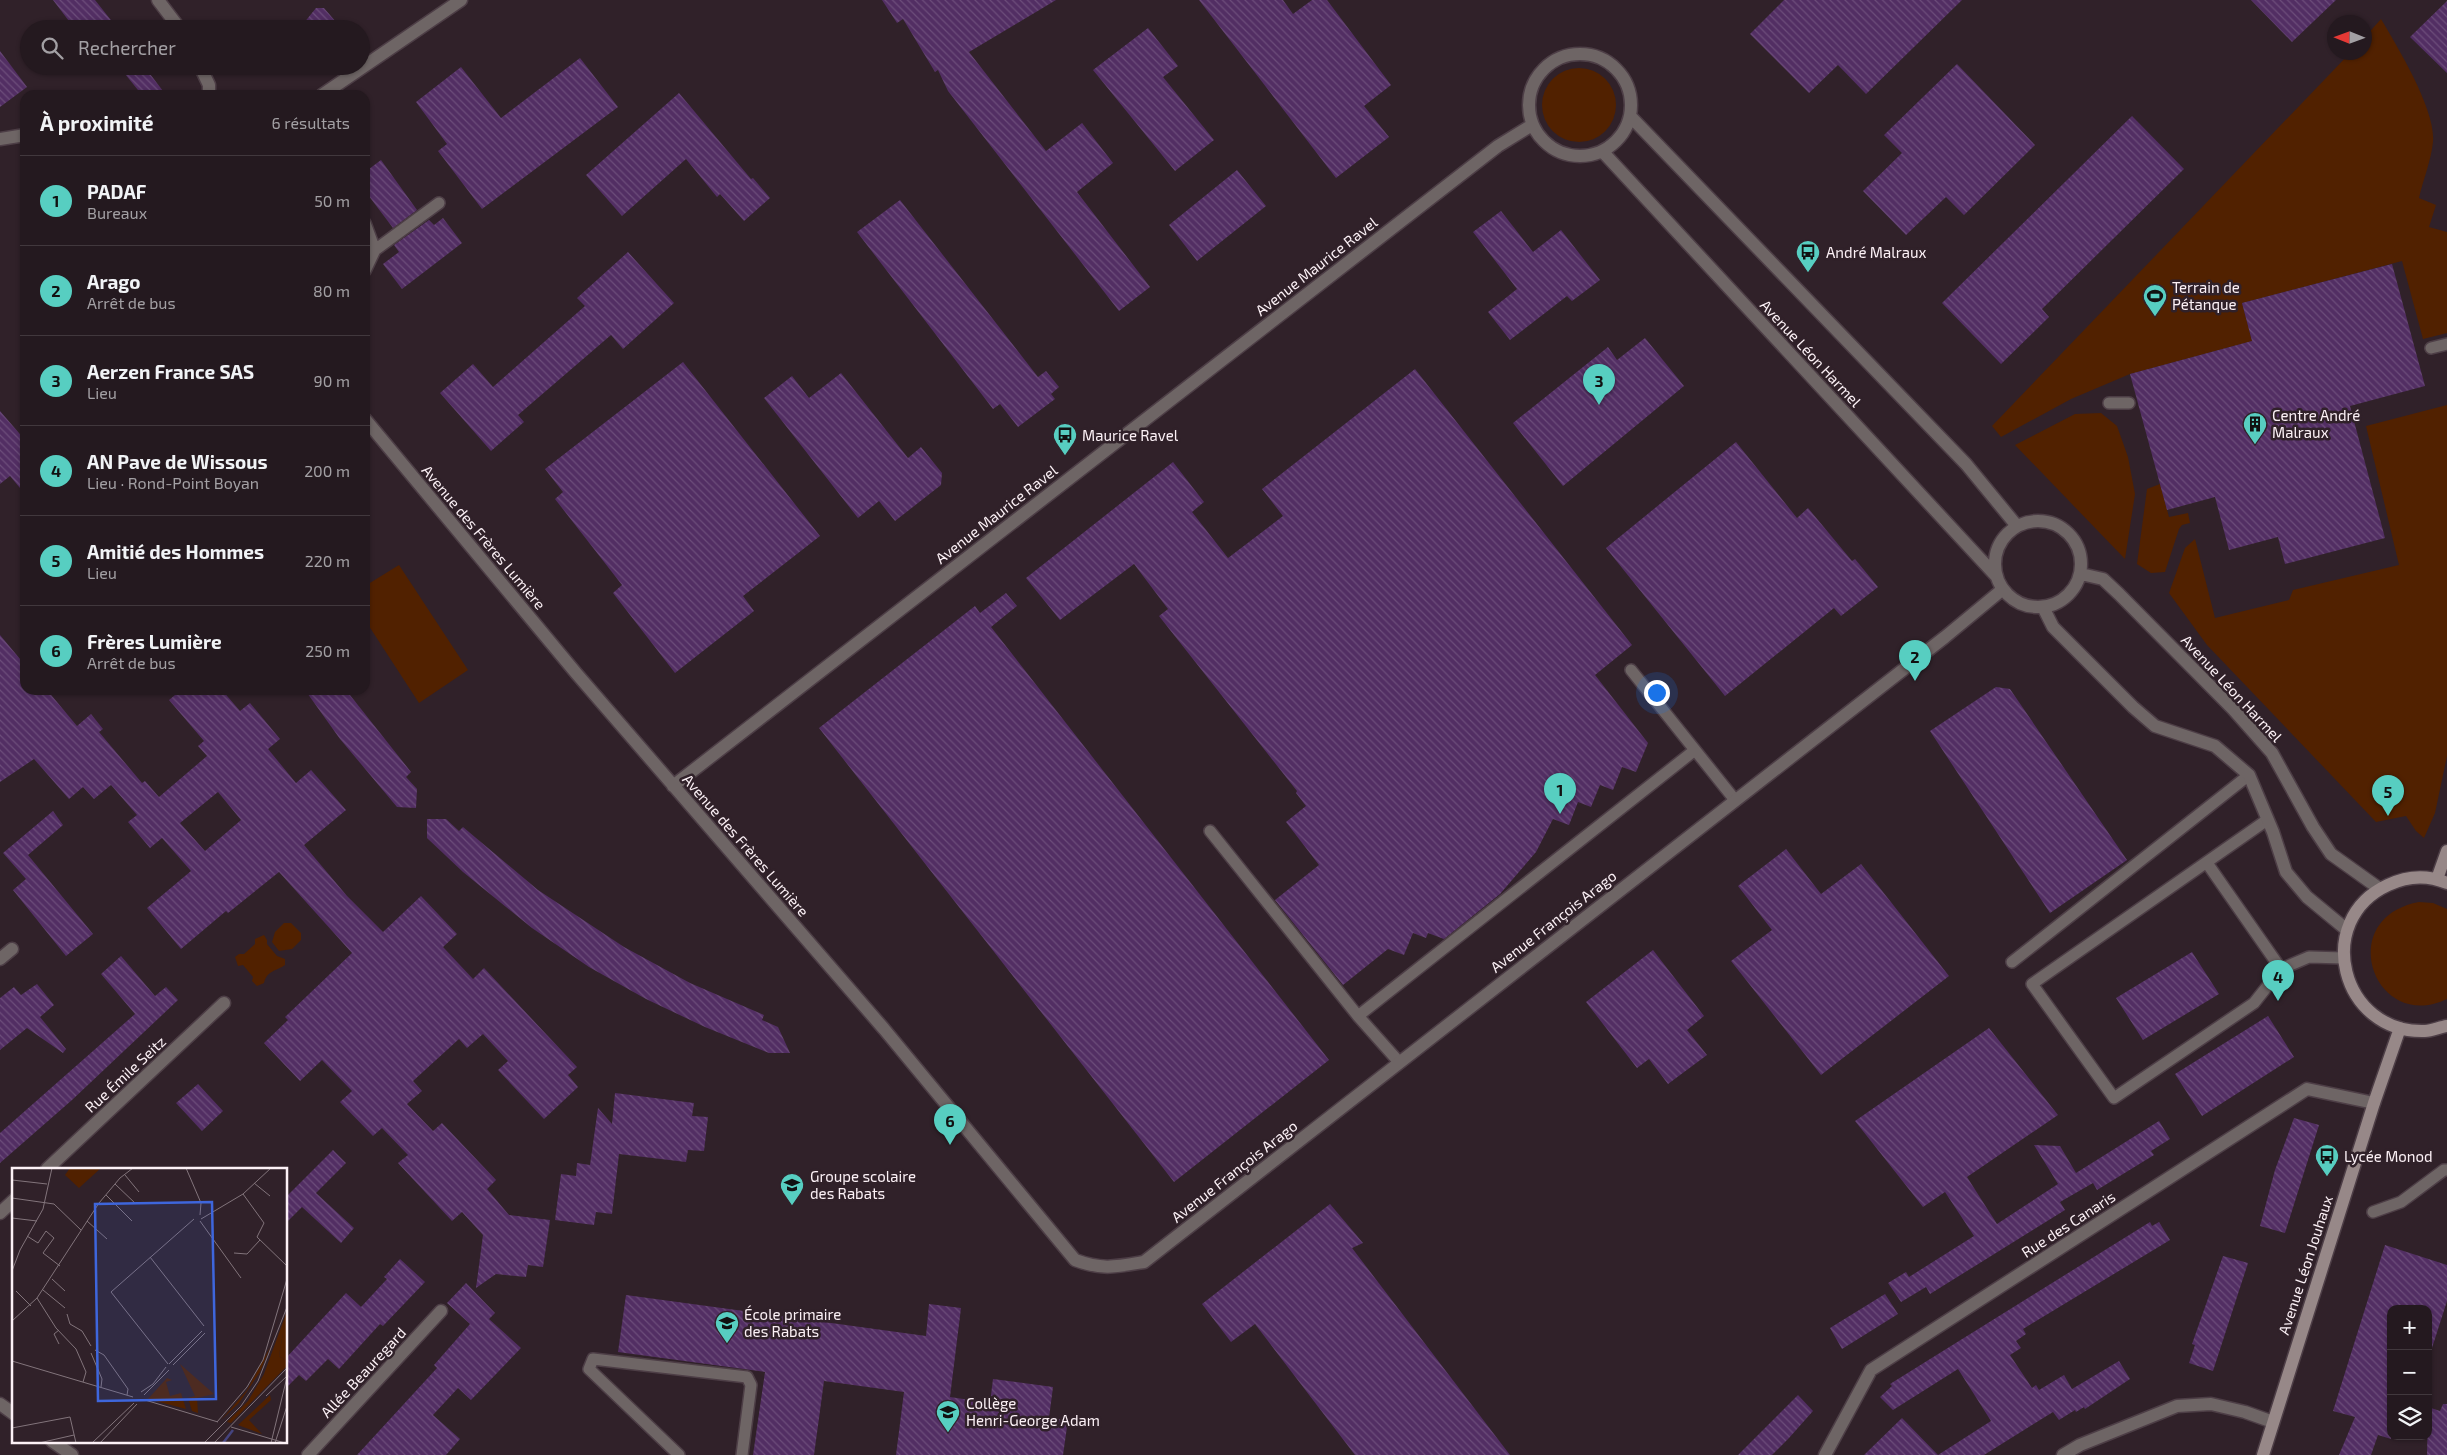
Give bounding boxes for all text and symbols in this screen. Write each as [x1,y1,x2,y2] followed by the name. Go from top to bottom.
[2327,15,2372,60] north arrow
[20,20,370,75] search box
[38,34,66,62] icon: search
[78,36,176,59] text: Rechercher
[40,110,154,135] text: À proximité
[271,113,350,132] text: 6 résultats
[87,180,146,203] text: PADAF
[53,191,59,210] text: 1
[314,191,350,210] text: 50 m
[87,203,147,222] text: Bureaux
[1251,212,1381,319] street label: Avenue Maurice Ravel
[1795,239,1821,273] bus stop icon: André Malraux
[1826,243,1927,261] place label: André Malraux
[87,270,140,293] text: Arago
[2172,278,2240,313] place label: Terrain de Pétanque
[51,281,61,300] text: 2
[313,281,350,300] text: 80 m
[2142,283,2168,317] sports icon: Terrain de Pétanque
[87,293,176,312] text: Arrêt de bus
[1757,296,1866,411] street label: Avenue Léon Harmel
[87,360,254,383] text: Aerzen France SAS
[1583,364,1615,405] pin: 3
[51,371,61,390] text: 3
[314,371,350,390] text: 90 m
[87,383,117,402] text: Lieu
[2272,406,2360,441] place label: Centre André Malraux
[2242,411,2268,445] building icon: Centre André Malraux
[1052,422,1078,456] bus stop icon: Maurice Ravel
[1082,426,1179,444] place label: Maurice Ravel
[87,450,268,473] text: AN Pave de Wissous
[931,460,1061,567] street label: Avenue Maurice Ravel
[51,461,61,480] text: 4
[304,461,350,480] text: 200 m
[418,461,550,613] street label: Avenue des Frères Lumière
[87,473,259,492] text: Lieu · Rond-Point Boyan
[87,540,264,563] text: Amitié des Hommes
[52,551,60,570] text: 5
[305,551,350,570] text: 220 m
[87,563,117,582] text: Lieu
[87,630,222,653] text: Frères Lumière
[2178,631,2287,746] street label: Avenue Léon Harmel
[1899,640,1931,681] pin: 2
[51,641,61,660] text: 6
[305,641,350,660] text: 250 m
[87,653,176,672] text: Arrêt de bus
[1644,680,1670,706] your location
[679,770,813,920] street label: Avenue des Frères Lumière
[1544,773,1576,814] pin: 1
[2372,775,2404,816] pin: 5
[1486,866,1620,977] street label: Avenue François Arago
[2262,960,2294,1001] pin: 4
[81,1032,169,1116] street label: Rue Émile Seitz
[934,1104,966,1145] pin: 6
[1167,1116,1301,1227] street label: Avenue François Arago
[2314,1143,2340,1177] bus stop icon: Lycée Monod
[2344,1147,2433,1165] place label: Lycée Monod
[810,1167,916,1202] place label: Groupe scolaire des Rabats
[12,1168,288,1442] inset map
[779,1172,805,1206] school or university icon: Groupe scolaire des Rabats
[2018,1187,2118,1261] street label: Rue des Canaris
[2274,1193,2336,1337] street label: Avenue Léon Jouhaux
[744,1305,841,1340] place label: École primaire des Rabats
[2387,1305,2432,1440] map controls
[2387,1305,2432,1350] button: +
[714,1310,740,1344] school or university icon: École primaire des Rabats
[317,1323,409,1421] street label: Allée Beauregard
[2387,1350,2432,1395] button: −
[966,1394,1100,1429] place label: Collège Henri-George Adam
[2387,1395,2432,1440] button: layers
[935,1399,961,1433] school or university icon: Collège Henri-George Adam

